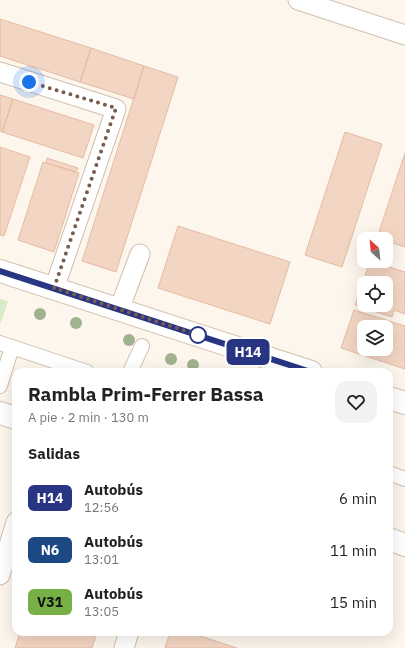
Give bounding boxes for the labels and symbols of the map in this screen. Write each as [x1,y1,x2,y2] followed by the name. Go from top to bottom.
[19,72,39,92] your location
[357,232,393,268] north arrow
[189,326,207,344] unlabelled marker
[225,339,271,365] line badge: H14

